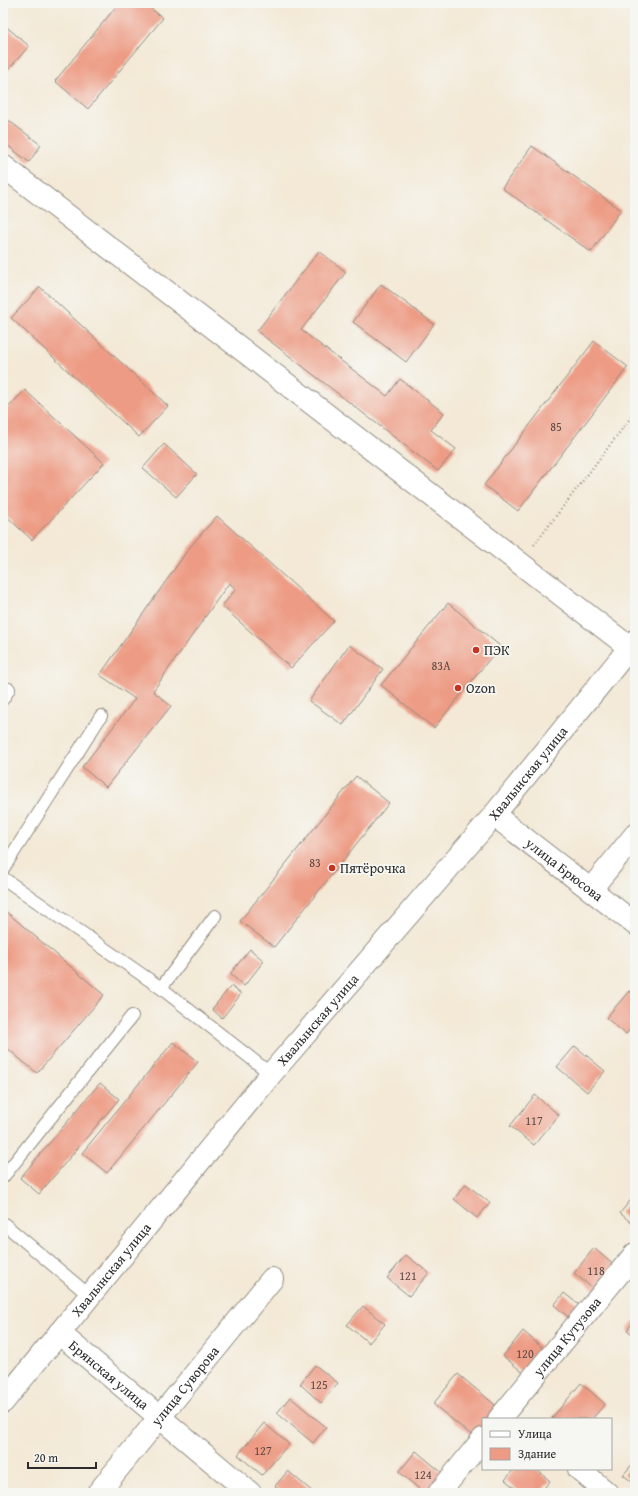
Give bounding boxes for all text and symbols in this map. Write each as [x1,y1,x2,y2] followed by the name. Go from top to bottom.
[550,418,562,435] house number: 85
[484,640,510,660] place label: ПЭК
[471,645,481,655] marker: ПЭК
[432,657,451,674] house number: 83А
[466,678,496,698] place label: Ozon
[453,683,463,693] marker: Ozon
[484,722,572,825] street label: Хвалынская улица
[521,832,608,906] street label: улица Брюсова
[309,854,321,871] house number: 83
[340,858,406,878] place label: Пятёрочка
[327,863,337,873] marker: Пятёрочка
[272,969,363,1070] street label: Хвалынская улица
[525,1112,543,1129] house number: 117
[67,1218,156,1321] street label: Хвалынская улица
[587,1262,605,1279] house number: 118
[399,1267,417,1284] house number: 121
[528,1292,606,1381] street label: улица Кутузова
[64,1335,153,1414] street label: Брянская улица
[146,1341,224,1431] street label: улица Суворова
[516,1345,534,1362] house number: 120
[310,1376,328,1393] house number: 125
[482,1418,612,1470] legend
[518,1425,552,1442] text: Улица
[254,1442,272,1459] house number: 127
[28,1444,96,1470] scale bar
[518,1445,557,1462] text: Здание
[34,1449,58,1466] text: 20 m
[414,1466,432,1483] house number: 124

